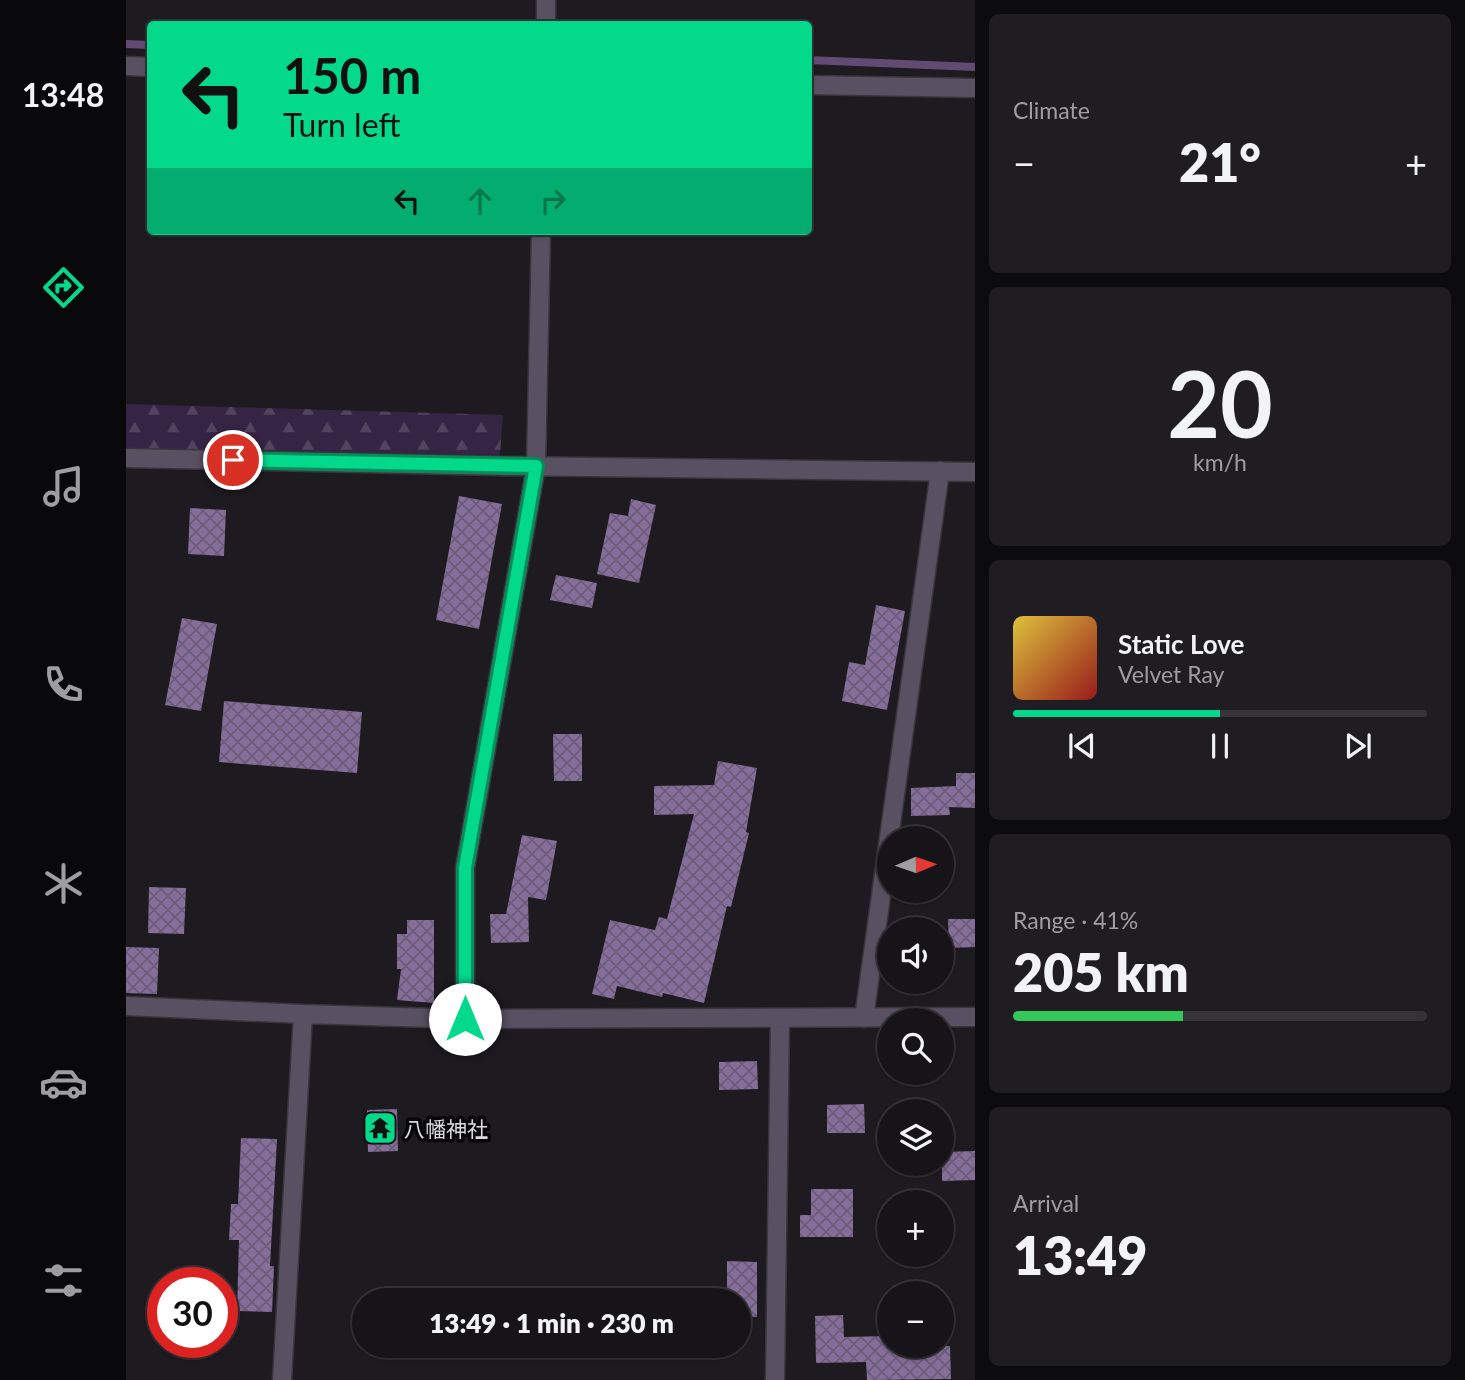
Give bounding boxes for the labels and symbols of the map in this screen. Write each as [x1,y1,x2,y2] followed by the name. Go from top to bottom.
[203,430,263,490] pin
[877,826,954,903] north arrow
[428,982,502,1056] position arrow
[361,1109,399,1147] temple icon: 八幡神社
[404,1116,488,1141] place label: 八幡神社
[147,1267,238,1358] speed limit sign: 30

